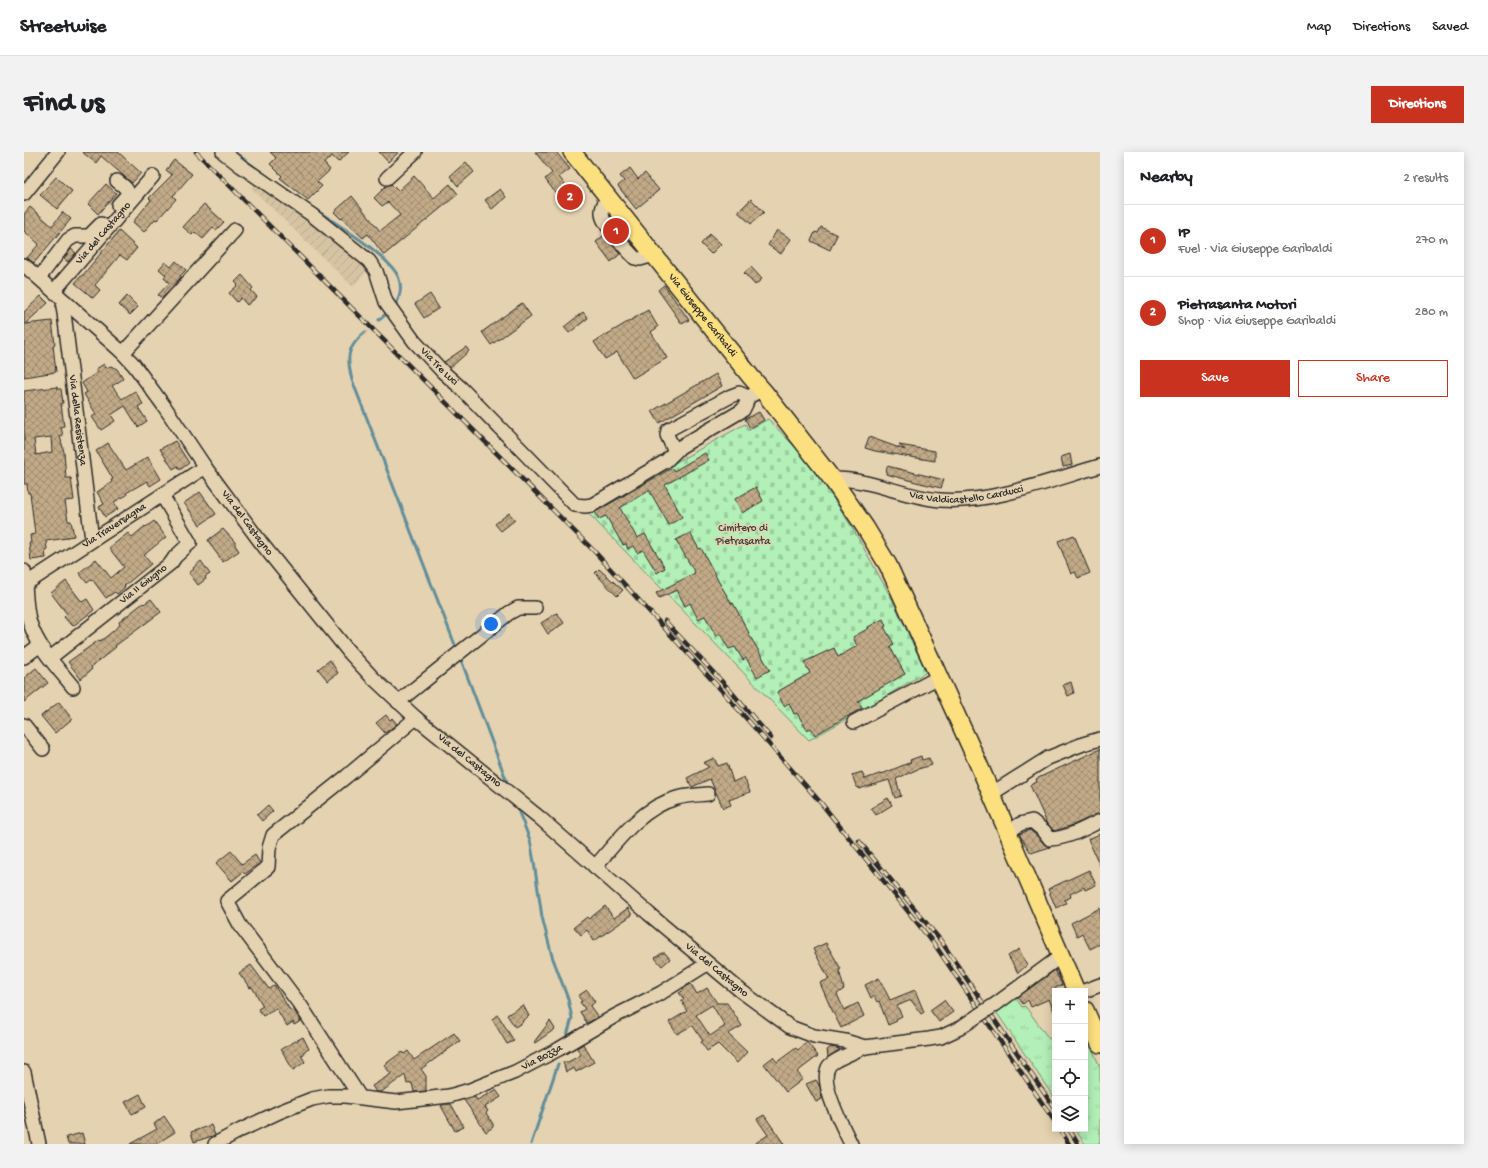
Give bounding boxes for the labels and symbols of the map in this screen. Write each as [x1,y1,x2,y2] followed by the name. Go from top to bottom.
[557,182,583,212] pin: 2
[73,200,134,268] street label: Via del Castagno
[603,216,629,246] pin: 1
[665,271,739,360] street label: Via Giuseppe Garibaldi
[417,344,460,388] street label: Via Tre Luci
[66,373,89,467] street label: Via della Resistenza
[907,483,1025,506] street label: Via Valdicastello Carducci
[218,487,275,558] street label: Via del Castagno
[79,500,149,552] street label: Via Traversagna
[715,523,771,548] park label: Cimitero di Pietrasanta
[117,562,170,607] street label: Via II Giugno
[481,614,501,634] your location
[434,731,504,790] street label: Via del Castagno
[682,940,750,1000] street label: Via del Castagno
[519,1042,566,1074] street label: Via Bozza

